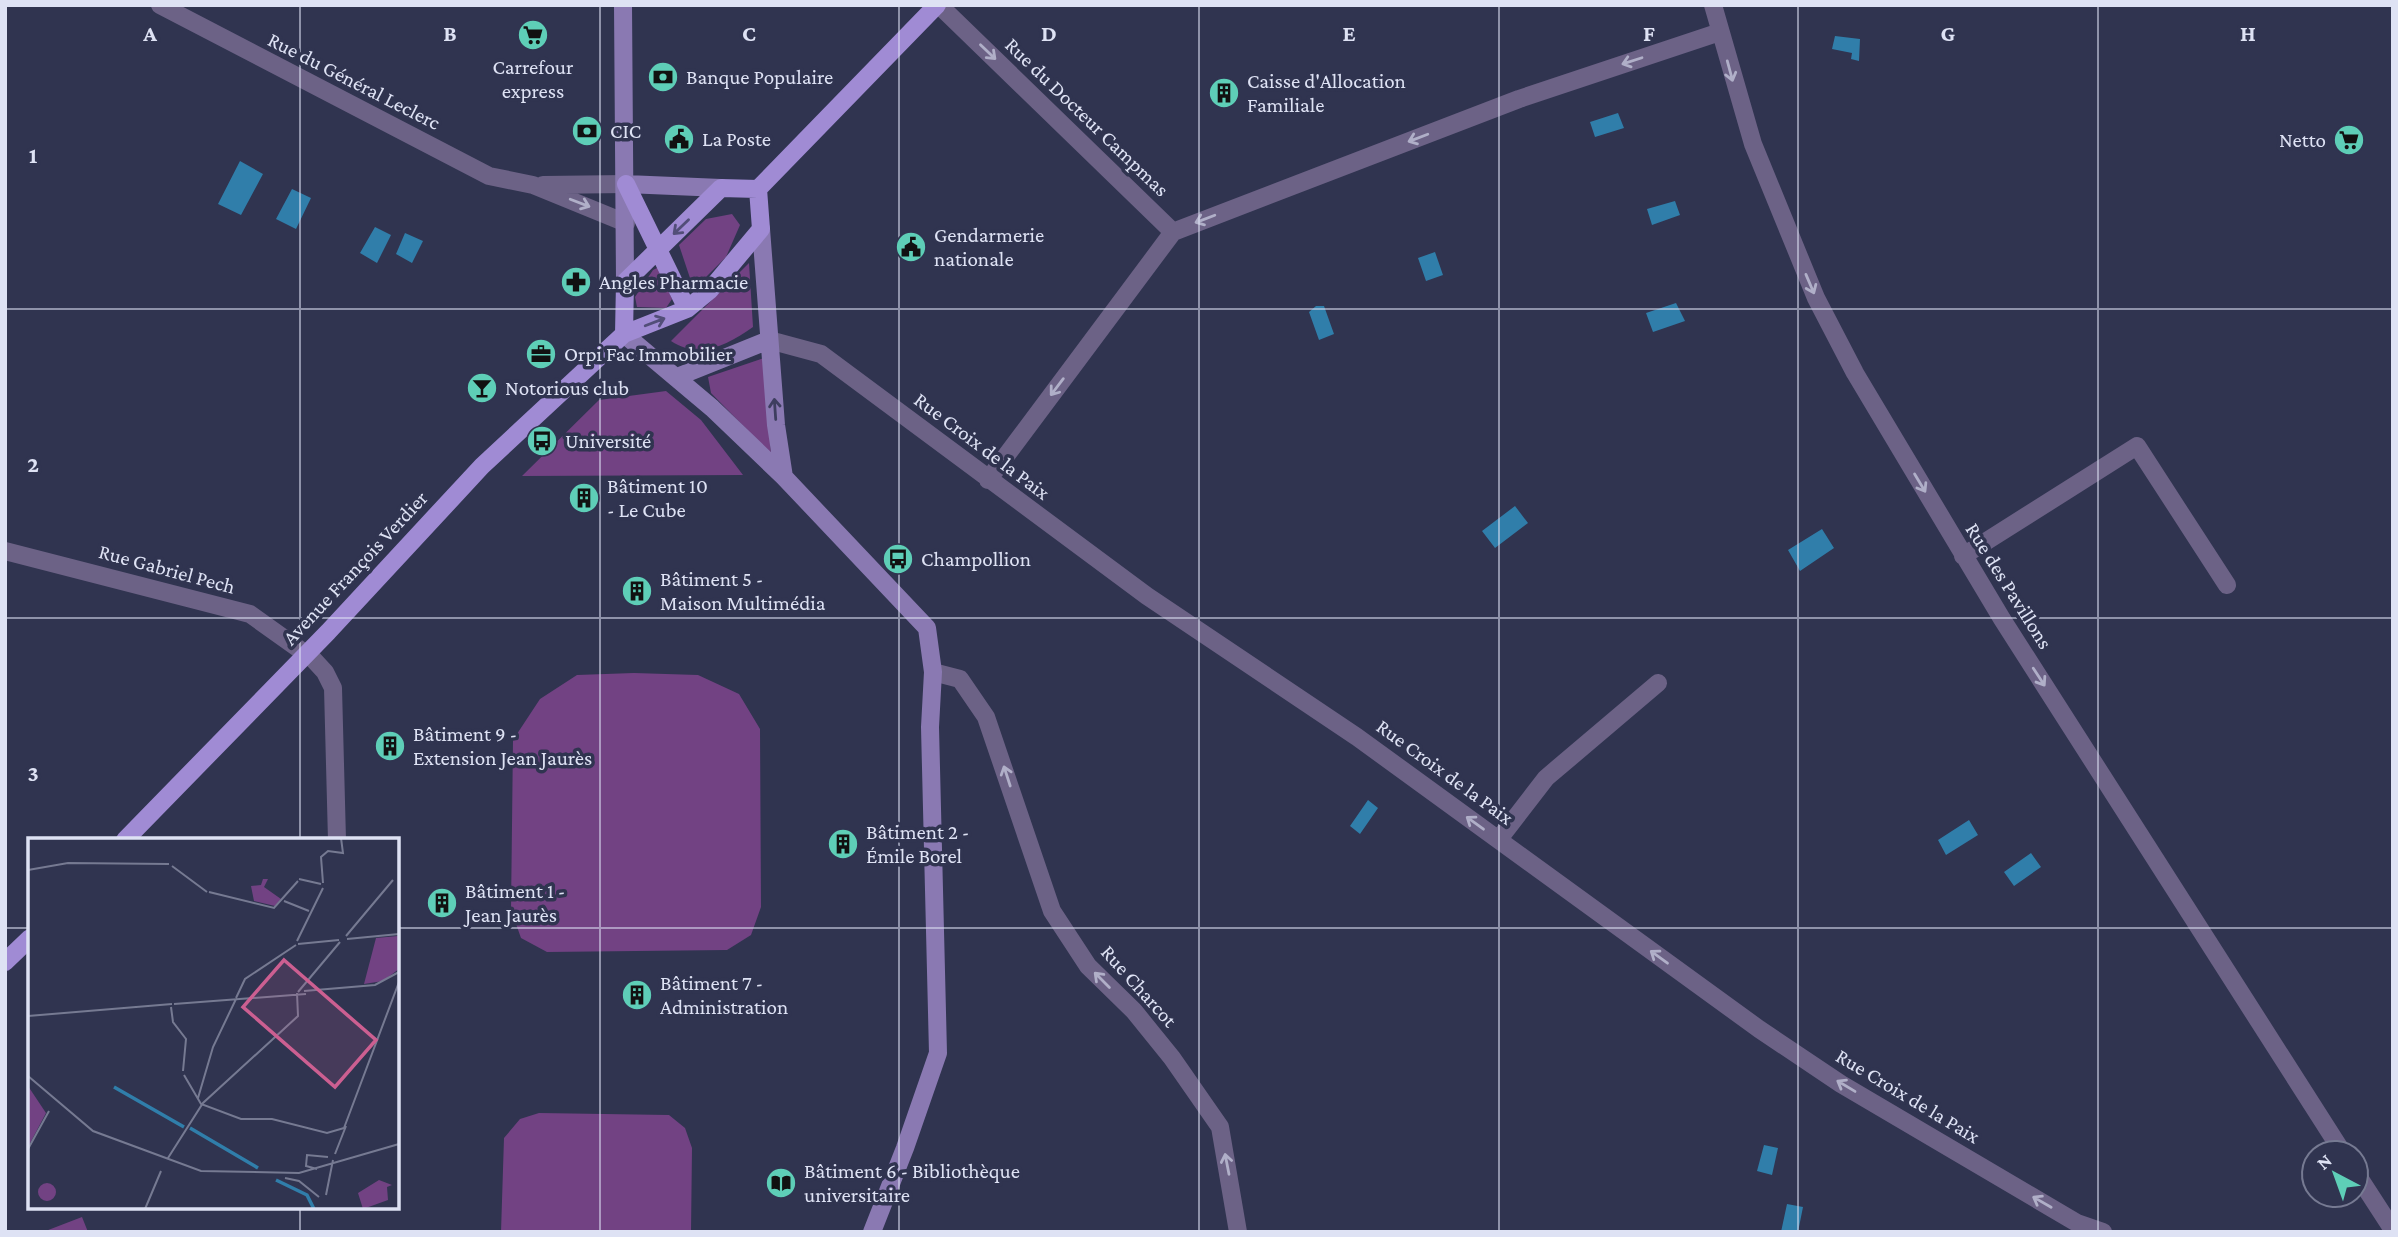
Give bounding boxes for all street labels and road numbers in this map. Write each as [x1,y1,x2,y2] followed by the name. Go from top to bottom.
[264,27,444,135] street label: Rue du Général Leclerc
[1000,32,1174,202] street label: Rue du Docteur Campmas
[909,387,1055,505] street label: Rue Croix de la Paix
[278,486,433,650] street label: Avenue François Verdier
[1961,518,2057,654] street label: Rue des Pavillons
[96,539,238,599] street label: Rue Gabriel Pech
[1372,714,1518,830] street label: Rue Croix de la Paix
[1096,940,1183,1033] street label: Rue Charcot
[1832,1044,1984,1148] street label: Rue Croix de la Paix

